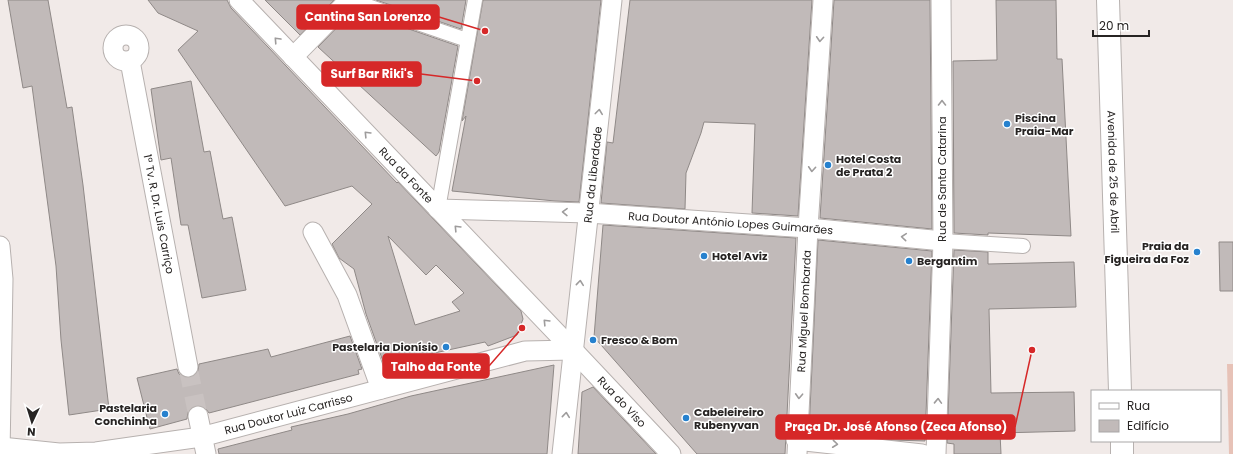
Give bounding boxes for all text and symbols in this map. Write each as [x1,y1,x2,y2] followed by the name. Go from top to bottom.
[297,5,439,29] callout: Cantina San Lorenzo
[305,8,432,25] text: Cantina San Lorenzo
[1093,12,1149,38] scale bar
[1099,17,1129,34] text: 20 m
[816,36,825,42] one-way arrow
[274,37,282,45] one-way arrow
[322,62,421,86] callout: Surf Bar Riki's
[331,65,414,82] text: Surf Bar Riki's
[938,100,946,106] one-way arrow
[594,109,603,115] one-way arrow
[1015,110,1074,139] place label: Piscina Praia-Mar
[1103,110,1123,234] street label: Avenida de 25 de Abril
[934,116,950,242] street label: Rua de Santa Catarina
[1002,119,1012,129] marker: Piscina Praia-Mar
[580,125,606,224] street label: Rua da Liberdade
[364,131,372,139] one-way arrow
[375,143,437,207] street label: Rua da Fonte
[836,151,901,180] place label: Hotel Costa de Prata 2
[140,153,178,275] street label: 1ª Tv. R. Dr. Luis Carriço
[823,160,833,170] marker: Hotel Costa de Prata 2
[807,166,816,172] one-way arrow
[562,208,568,216] one-way arrow
[628,208,834,238] street label: Rua Doutor António Lopes Guimarães
[454,225,461,233] one-way arrow
[901,233,907,242] one-way arrow
[1105,238,1190,267] place label: Praia da Figueira da Foz
[1192,247,1202,257] marker: Praia da Figueira da Foz
[712,248,768,264] place label: Hotel Aviz
[793,250,815,373] street label: Rua Miguel Bombarda
[699,251,709,261] marker: Hotel Aviz
[917,253,978,269] place label: Bergantim
[904,256,914,266] marker: Bergantim
[576,280,585,286] one-way arrow
[544,319,551,327] one-way arrow
[601,332,678,348] place label: Fresco & Bom
[588,335,598,345] marker: Fresco & Bom
[332,339,438,355] place label: Pastelaria Dionísio
[441,342,451,352] marker: Pastelaria Dionísio
[383,354,489,378] callout: Talho da Fonte
[391,358,482,375] text: Talho da Fonte
[594,373,650,431] street label: Rua do Viso
[223,389,354,438] street label: Rua Doutor Luiz Carrisso
[1091,390,1221,442] legend
[794,393,803,399] one-way arrow
[1127,397,1150,414] text: Rua
[934,398,942,404] one-way arrow
[95,400,157,429] place label: Pastelaria Conchinha
[12,402,52,442] north arrow
[694,404,764,433] place label: Cabeleireiro Rubenyvan
[160,409,170,419] marker: Pastelaria Conchinha
[562,412,571,418] one-way arrow
[681,413,691,423] marker: Cabeleireiro Rubenyvan
[776,415,1015,439] callout: Praça Dr. José Afonso (Zeca Afonso)
[1127,417,1169,434] text: Edifício
[785,418,1007,435] text: Praça Dr. José Afonso (Zeca Afonso)
[27,424,36,440] text: N
[832,440,838,449] one-way arrow

